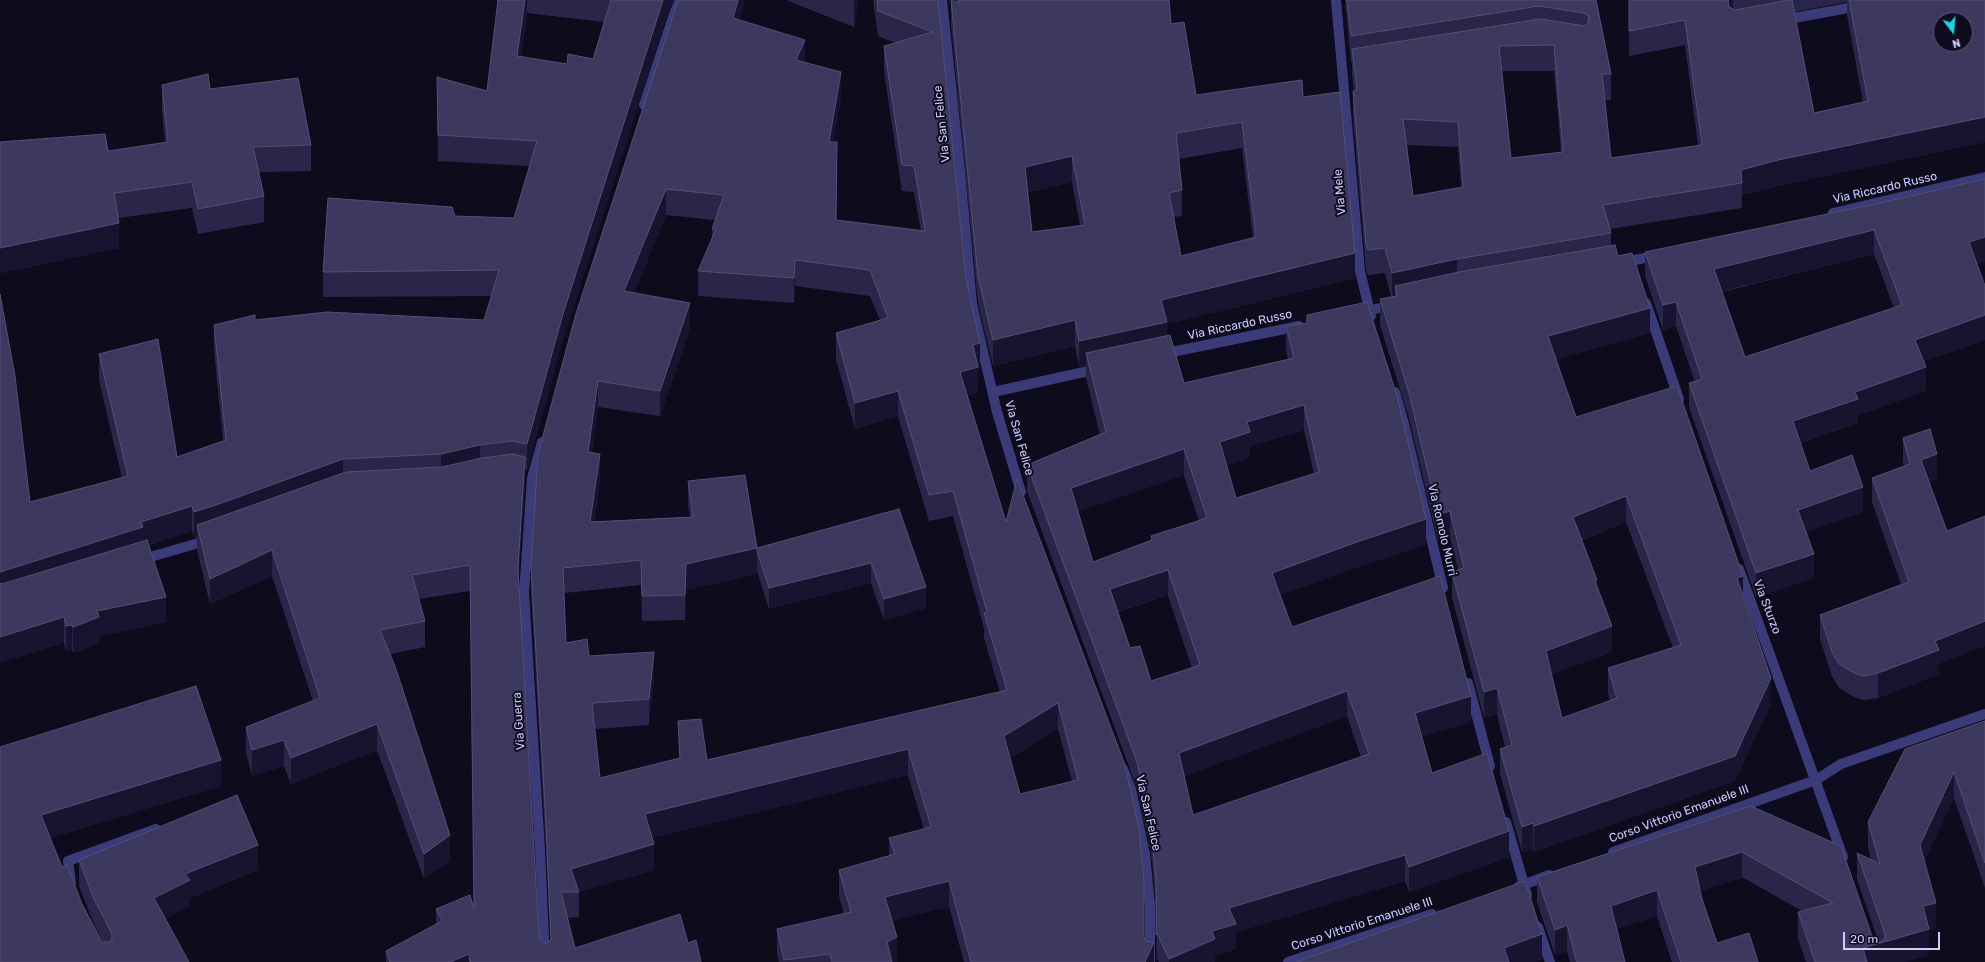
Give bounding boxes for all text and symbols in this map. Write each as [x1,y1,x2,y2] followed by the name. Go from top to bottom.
[1933,12,1973,52] north arrow
[1951,36,1962,50] text: N
[931,85,953,163] street label: Via San Felice
[1331,168,1349,216] street label: Via Mele
[1831,169,1939,207] street label: Via Riccardo Russo
[1186,307,1294,343] street label: Via Riccardo Russo
[1001,399,1037,477] street label: Via San Felice
[1424,483,1460,577] street label: Via Romolo Murri
[1750,578,1784,636] street label: Via Sturzo
[510,692,528,750] street label: Via Guerra
[1132,774,1164,852] street label: Via San Felice
[1607,782,1751,846] street label: Corso Vittorio Emanuele III
[1289,894,1435,954] street label: Corso Vittorio Emanuele III
[1845,924,1942,950] scale bar
[1850,932,1878,946] text: 20 m

